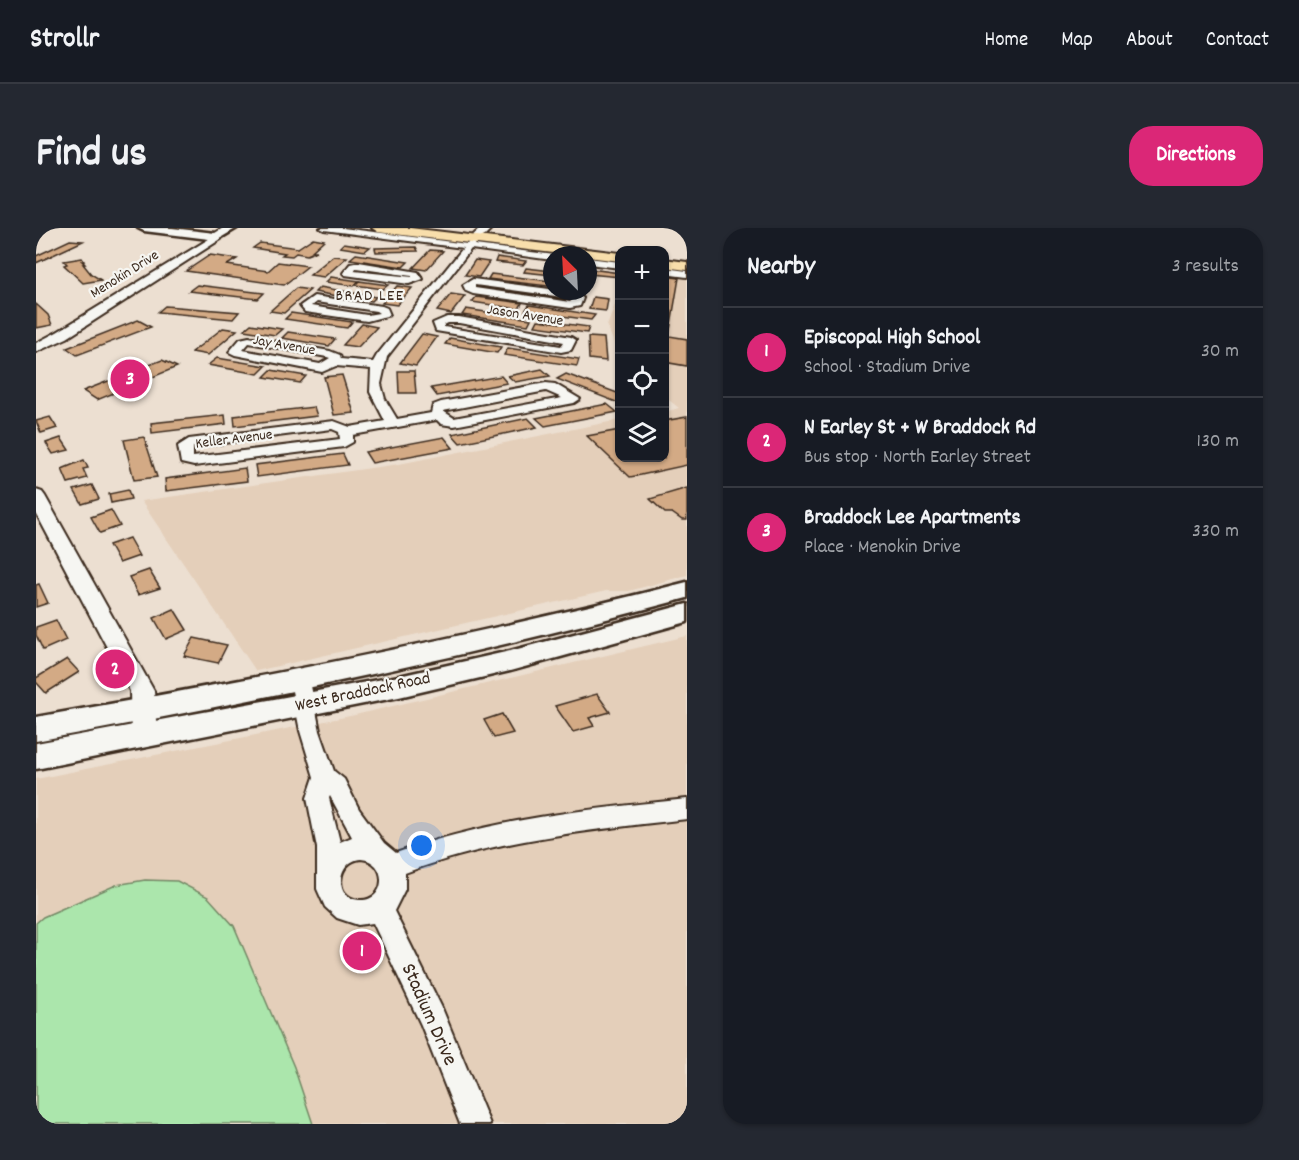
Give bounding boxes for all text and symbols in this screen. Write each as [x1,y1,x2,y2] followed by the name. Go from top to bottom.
[30,21,99,61] text: Strollr
[984,26,1028,56] text: Home
[1061,26,1093,56] text: Map
[1126,26,1173,56] text: About
[1206,26,1269,56] text: Contact
[36,126,147,186] text: Find us
[1129,126,1263,186] button: Directions
[86,245,164,305] street label: Menokin Drive
[543,246,597,300] north arrow
[615,246,669,462] map controls
[615,246,669,300] button: +
[747,249,815,286] text: Nearby
[1172,253,1239,281] text: 3 results
[335,285,405,308] district label: BRAD LEE
[485,299,565,333] street label: Jason Avenue
[615,300,669,354] button: −
[804,323,980,354] text: Episcopal High School
[251,330,317,362] street label: Jay Avenue
[764,338,769,366] text: 1
[1201,338,1239,366] text: 30 m
[615,354,669,408] button: locate
[804,354,970,382] text: School · Stadium Drive
[110,356,149,402] pin: 3
[615,408,669,462] button: layers
[804,413,1036,444] text: N Earley St + W Braddock Rd
[194,424,274,456] street label: Keller Avenue
[762,428,771,456] text: 2
[1197,428,1239,456] text: 130 m
[804,444,1031,472] text: Bus stop · North Earley Street
[804,503,1021,534] text: Braddock Lee Apartments
[762,518,771,546] text: 3
[1192,518,1239,546] text: 330 m
[804,534,961,562] text: Place · Menokin Drive
[96,646,134,692] pin: 2
[293,666,433,720] street label: West Braddock Road
[407,831,436,860] your location
[342,928,382,974] pin: 1
[392,959,464,1071] street label: Stadium Drive

